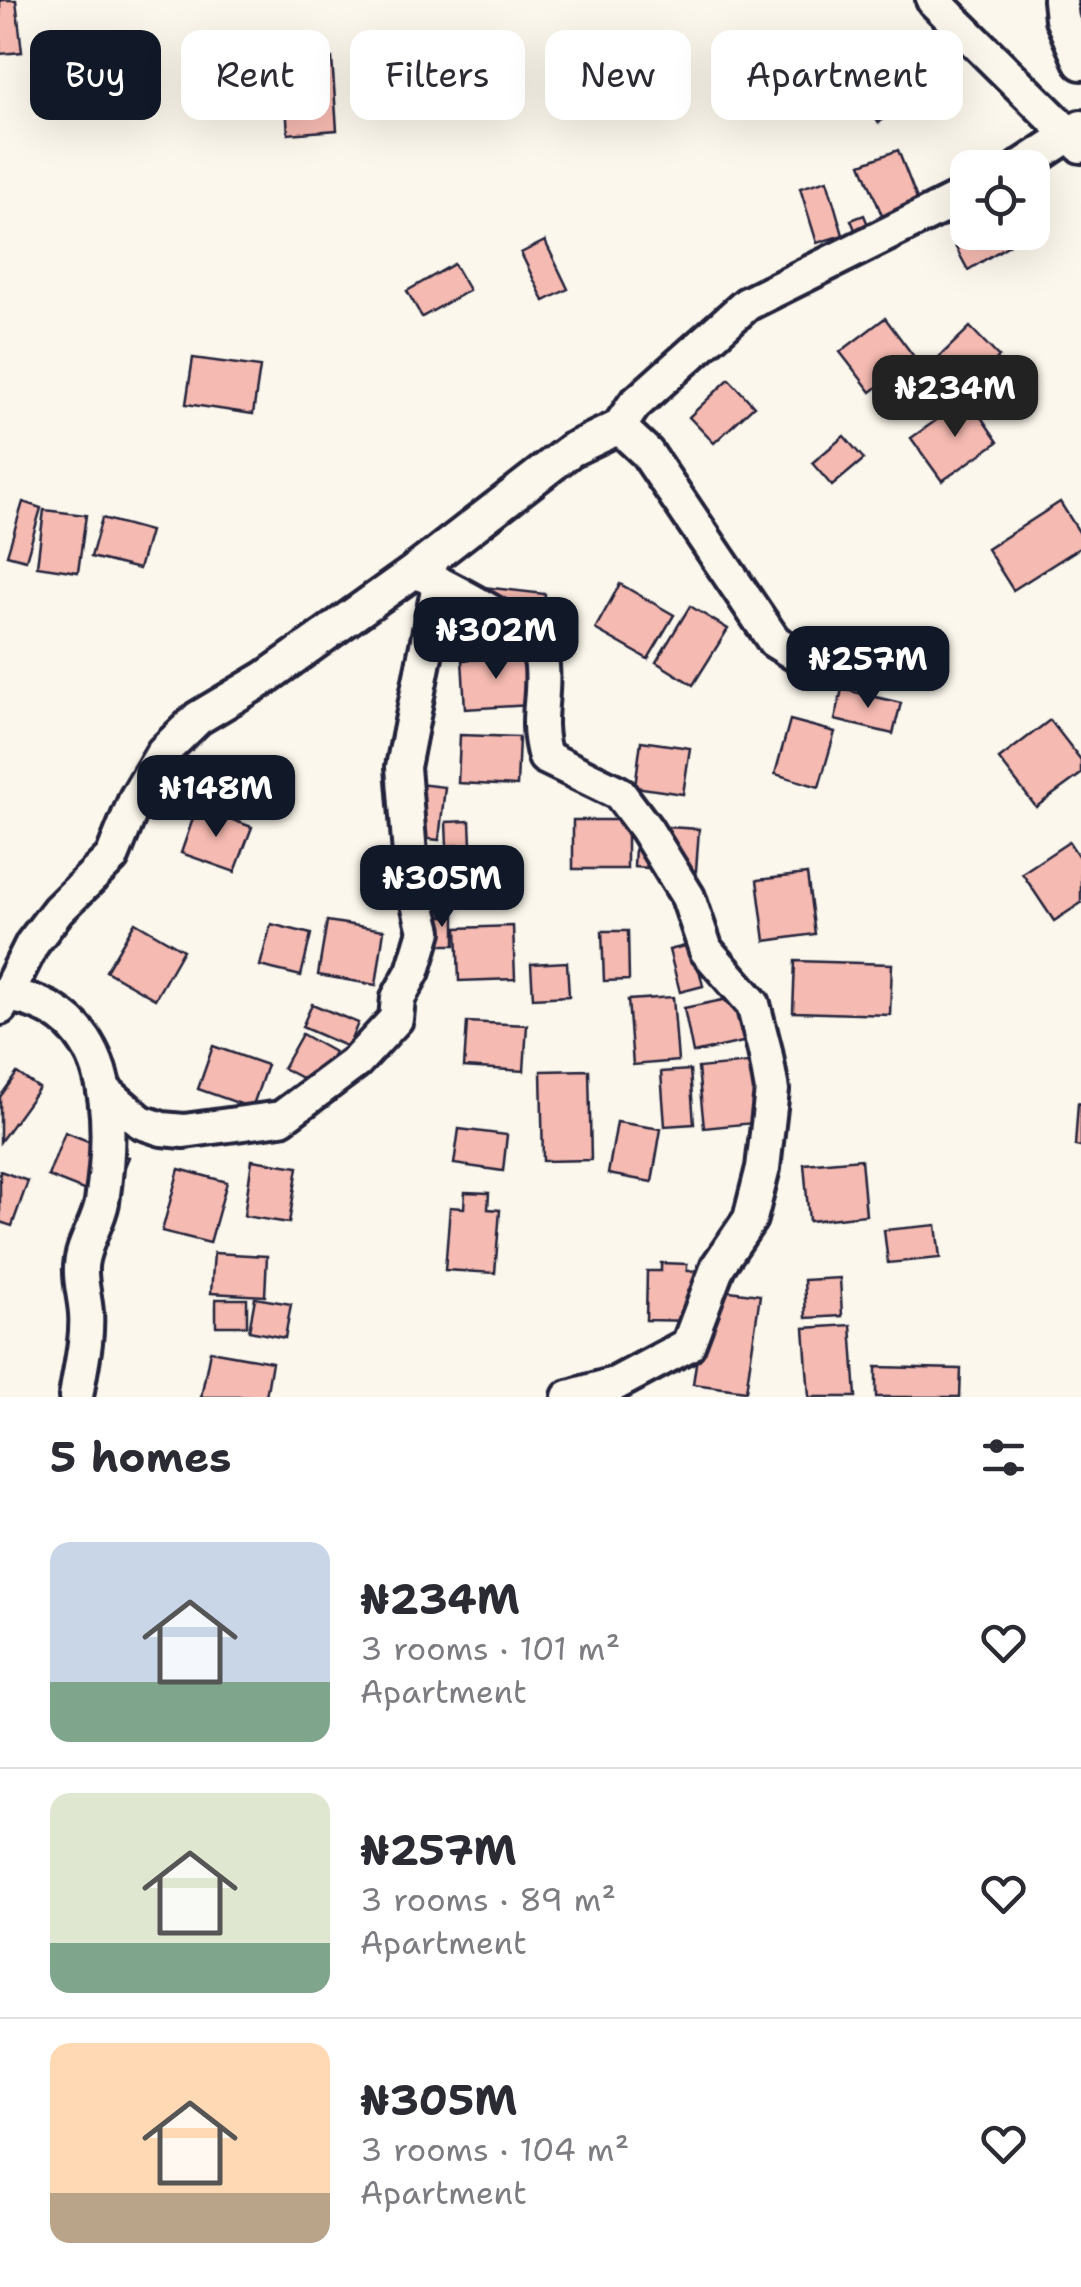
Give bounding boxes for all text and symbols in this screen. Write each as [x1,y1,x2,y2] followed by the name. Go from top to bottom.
[30,30,161,120] chip: Buy
[181,30,330,120] chip: Rent
[350,30,525,120] chip: Filters
[545,30,691,120] chip: New
[711,30,963,120] chip: Apartment
[950,150,1050,250] map controls
[950,150,1050,250] button: locate
[885,355,1025,440] pin: ₦234M
[894,366,1016,409] text: ₦234M
[426,597,566,682] pin: ₦302M
[435,608,557,651] text: ₦302M
[798,626,938,711] pin: ₦257M
[808,637,928,680] text: ₦257M
[146,755,286,840] pin: ₦148M
[159,766,273,809] text: ₦148M
[372,845,512,930] pin: ₦305M
[382,856,502,899] text: ₦305M
[50,1429,231,1485] text: 5 homes
[976,1430,1031,1485] icon: filters
[360,1571,520,1627] text: ₦234M
[130,1582,250,1702] icon: home
[976,1615,1031,1670] icon: heart
[360,1627,620,1670] text: 3 rooms · 101 m²
[360,1670,527,1713] text: Apartment
[360,1822,517,1878] text: ₦257M
[130,1833,250,1953] icon: home
[976,1866,1031,1921] icon: heart
[360,1878,616,1921] text: 3 rooms · 89 m²
[360,1921,527,1964] text: Apartment
[360,2072,517,2128] text: ₦305M
[130,2083,250,2203] icon: home
[976,2116,1031,2171] icon: heart
[360,2128,629,2171] text: 3 rooms · 104 m²
[360,2171,527,2214] text: Apartment

